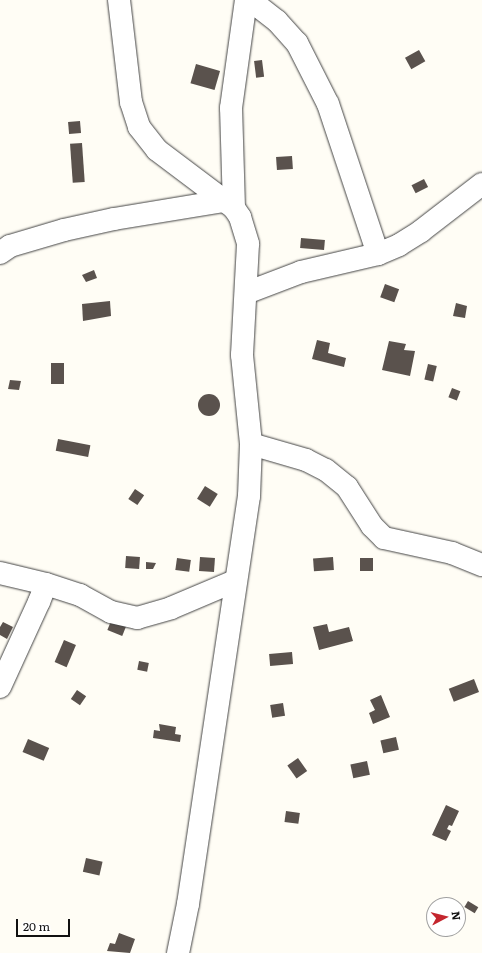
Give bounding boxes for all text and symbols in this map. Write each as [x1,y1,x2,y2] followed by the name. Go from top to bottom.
[426,897,466,937] north arrow
[448,910,465,921] text: N
[18,911,72,937] scale bar
[23,917,50,935] text: 20 m

